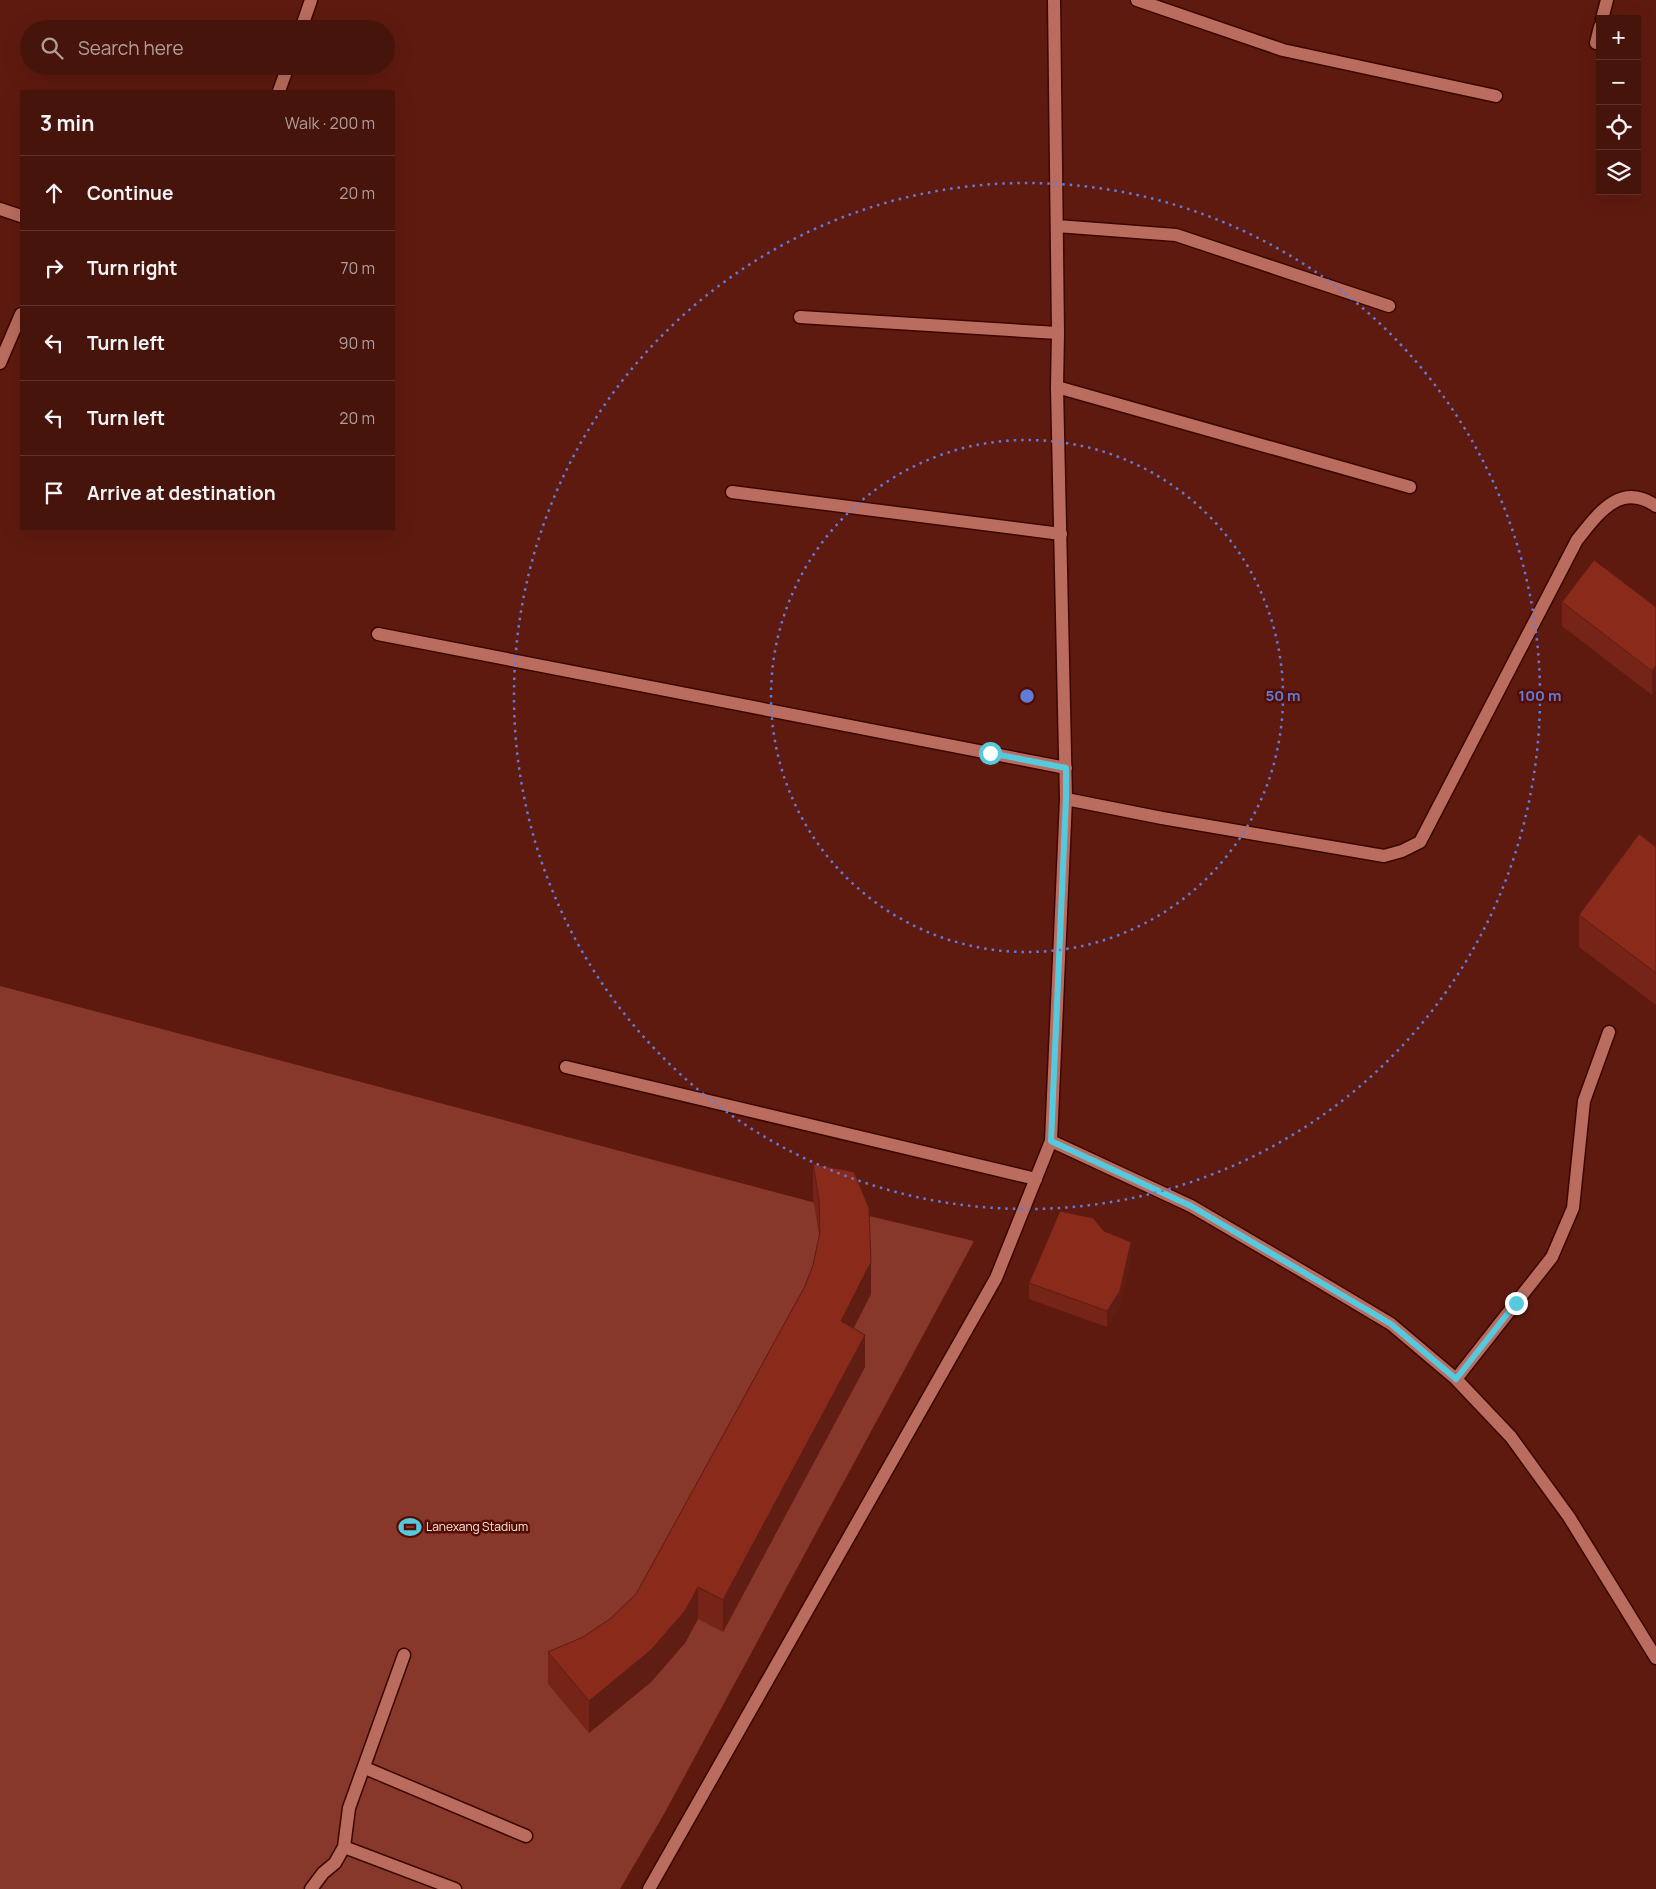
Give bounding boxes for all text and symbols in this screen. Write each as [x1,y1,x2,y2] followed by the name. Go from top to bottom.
[1596,15,1641,195] map controls
[1596,15,1641,60] button: +
[20,20,395,75] search box
[38,34,66,62] icon: search
[78,35,184,61] text: Search here
[1596,60,1641,105] button: −
[1596,105,1641,150] button: locate
[40,109,94,137] text: 3 min
[285,112,375,134] text: Walk · 200 m
[1596,150,1641,195] button: layers
[40,179,68,207] icon: ahead
[87,180,173,206] text: Continue
[339,182,375,204] text: 20 m
[40,254,68,282] icon: right
[87,255,177,281] text: Turn right
[340,257,375,279] text: 70 m
[40,329,68,357] icon: left
[87,330,165,356] text: Turn left
[339,332,375,354] text: 90 m
[40,404,68,432] icon: left
[87,405,165,431] text: Turn left
[339,407,375,429] text: 20 m
[40,479,68,507] icon: arrive
[87,480,276,506] text: Arrive at destination
[1265,685,1301,706] text: 50 m
[1519,685,1561,706] text: 100 m
[1018,687,1036,705] centre of rings
[979,742,1002,765] route start
[1505,1292,1528,1315] route end
[397,1514,423,1540] sports icon: Lanexang Stadium
[426,1518,528,1535] place label: Lanexang Stadium

